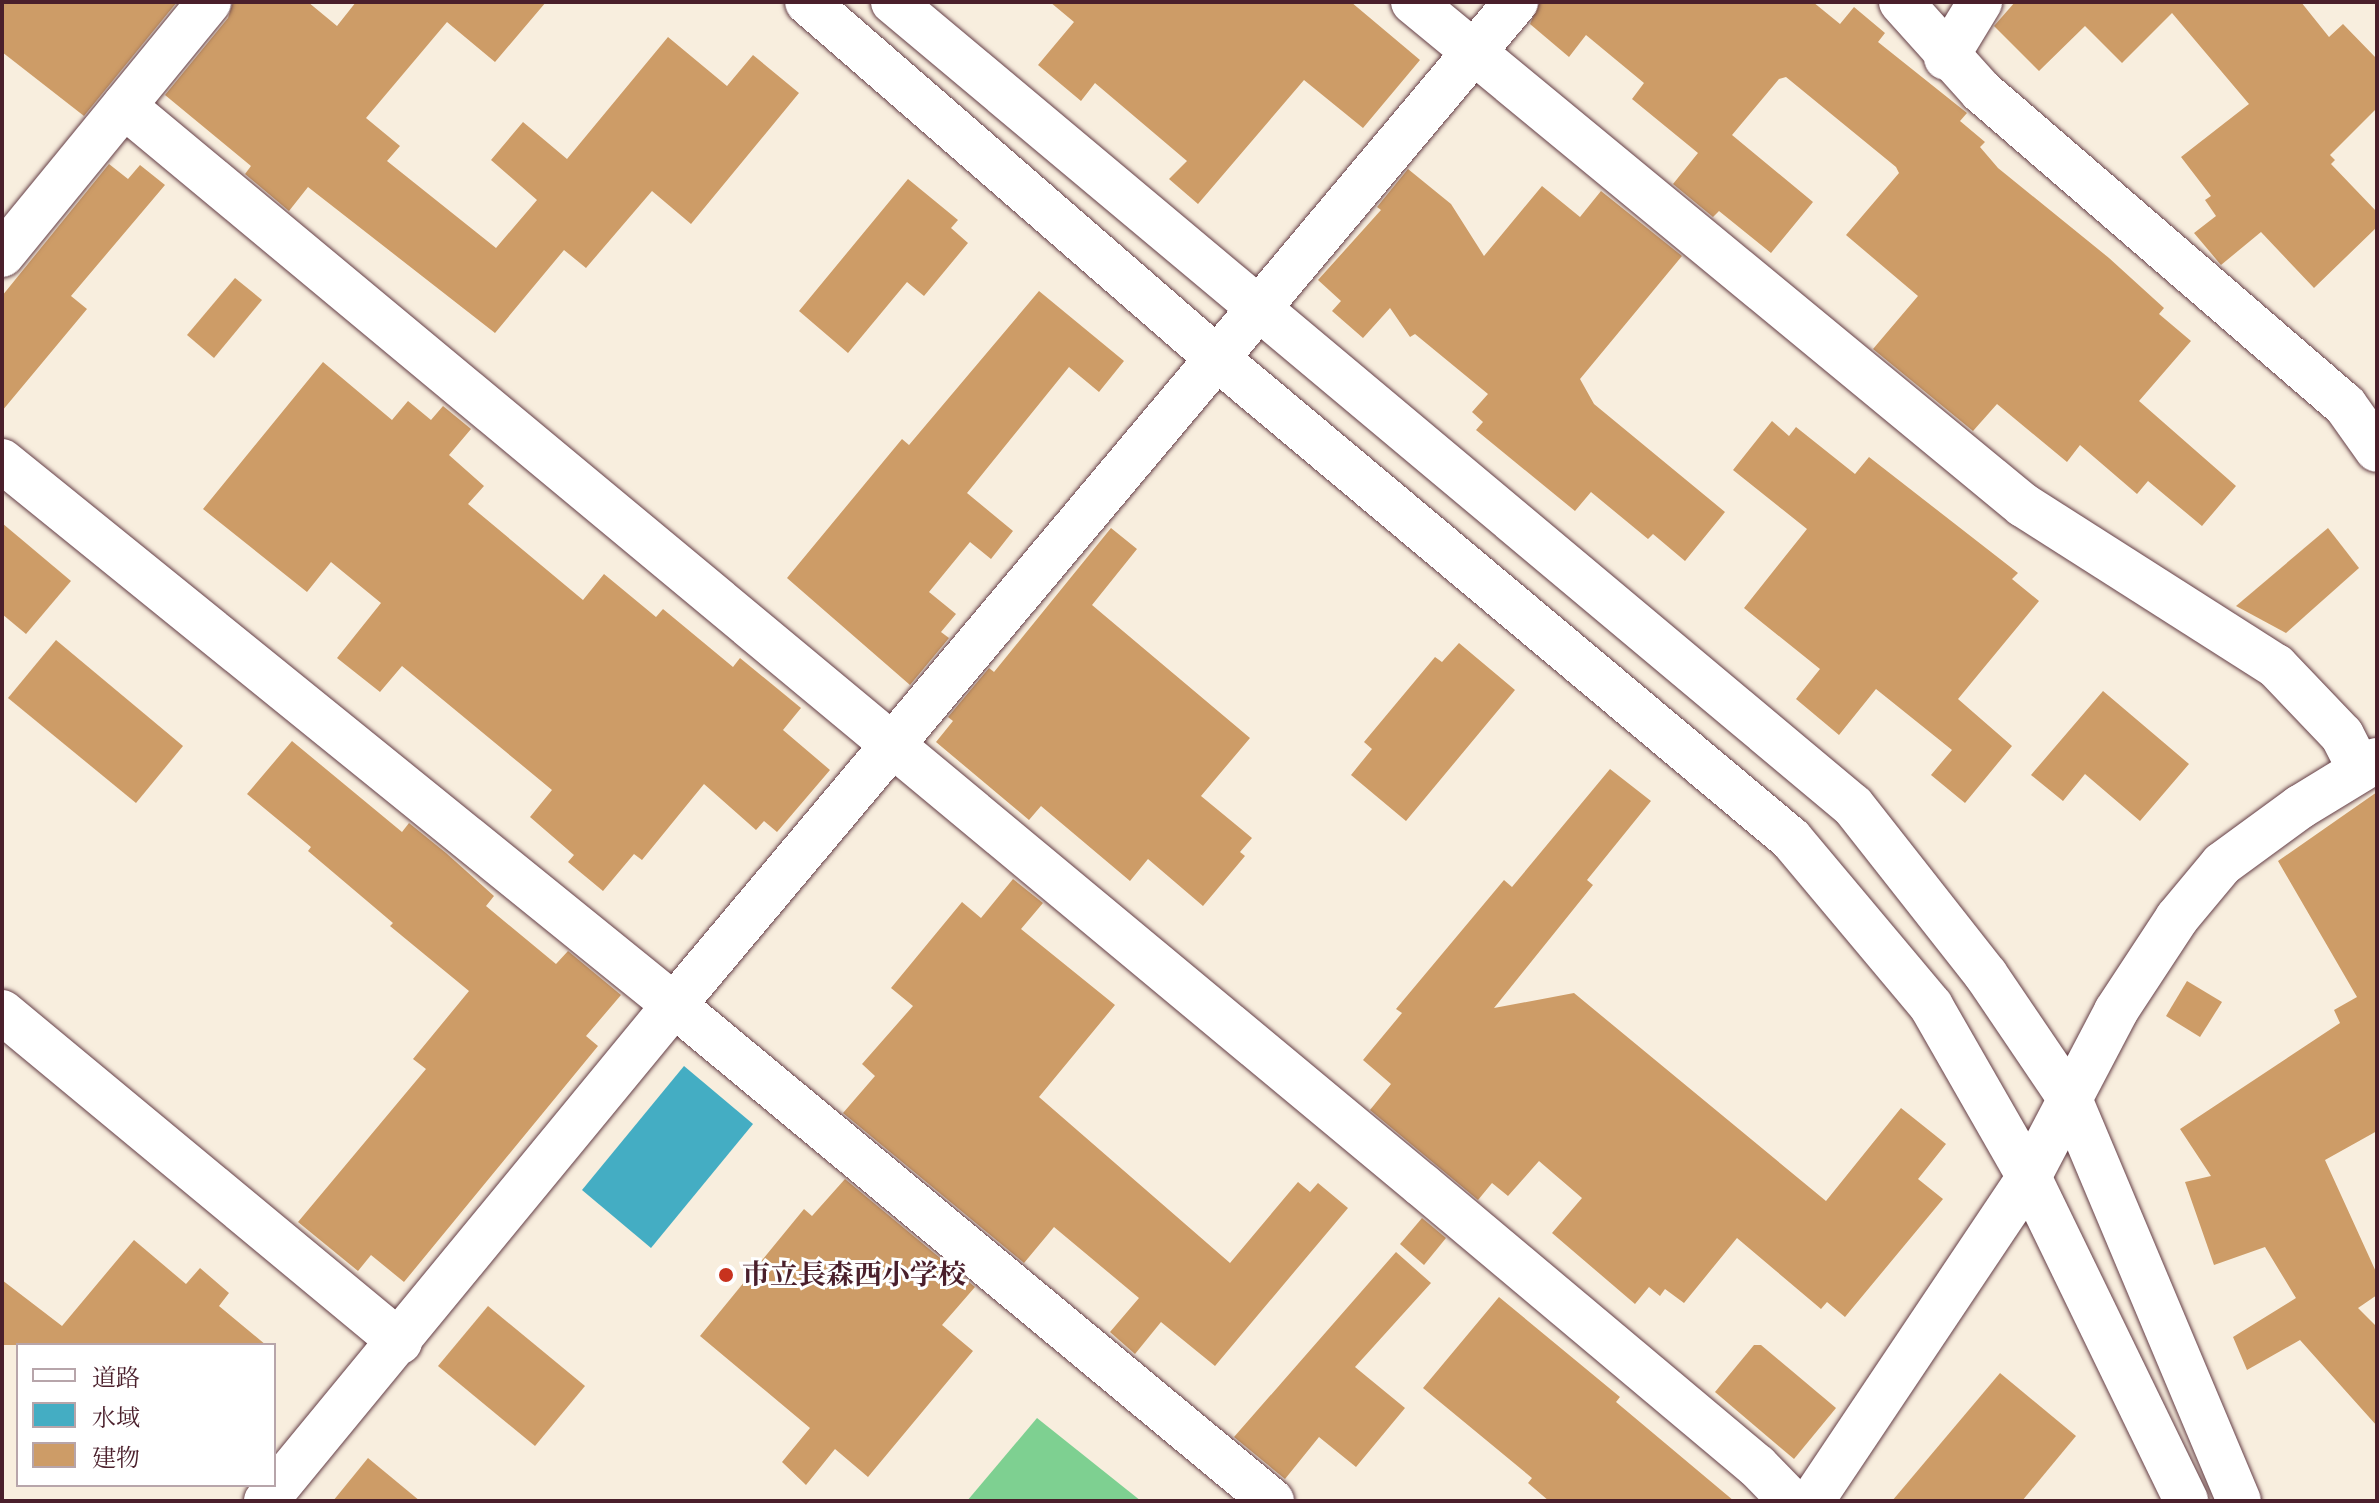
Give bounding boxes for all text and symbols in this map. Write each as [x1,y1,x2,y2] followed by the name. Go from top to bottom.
[742,1258,966,1292] place label: 市立長森西小学校
[717,1266,735,1284] marker: 市立長森西小学校
[16,1343,276,1487] legend
[92,1364,140,1392] text: 道路
[92,1404,140,1432] text: 水域
[92,1444,140,1472] text: 建物

